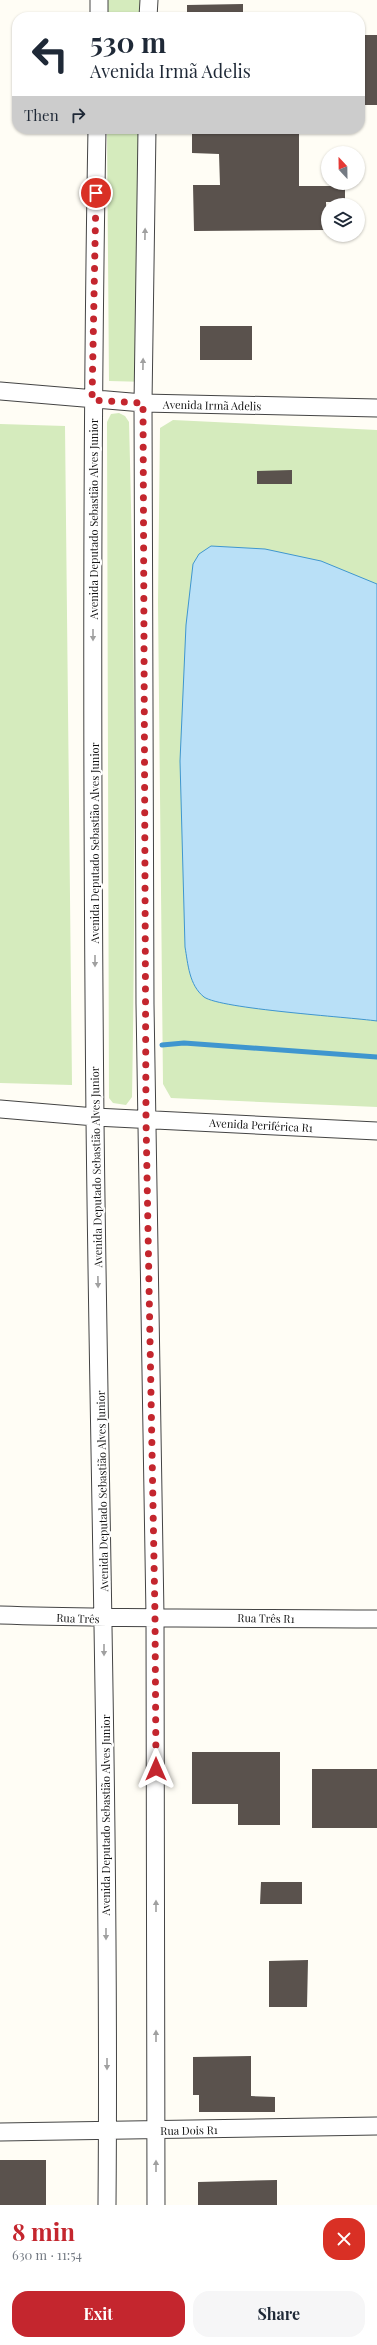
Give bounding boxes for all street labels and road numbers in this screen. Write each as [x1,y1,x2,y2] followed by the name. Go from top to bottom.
[162,397,261,413] street label: Avenida Irmã Adelis
[86,418,101,621] street label: Avenida Deputado Sebastião Alves Junior
[87,742,102,945] street label: Avenida Deputado Sebastião Alves Junior
[87,1066,105,1269] street label: Avenida Deputado Sebastião Alves Junior
[208,1115,313,1135] street label: Avenida Periférica R1
[93,1390,111,1593] street label: Avenida Deputado Sebastião Alves Junior
[56,1610,100,1626] street label: Rua Três
[237,1610,295,1626] street label: Rua Três R1
[98,1714,113,1917] street label: Avenida Deputado Sebastião Alves Junior
[160,2122,218,2138] street label: Rua Dois R1

